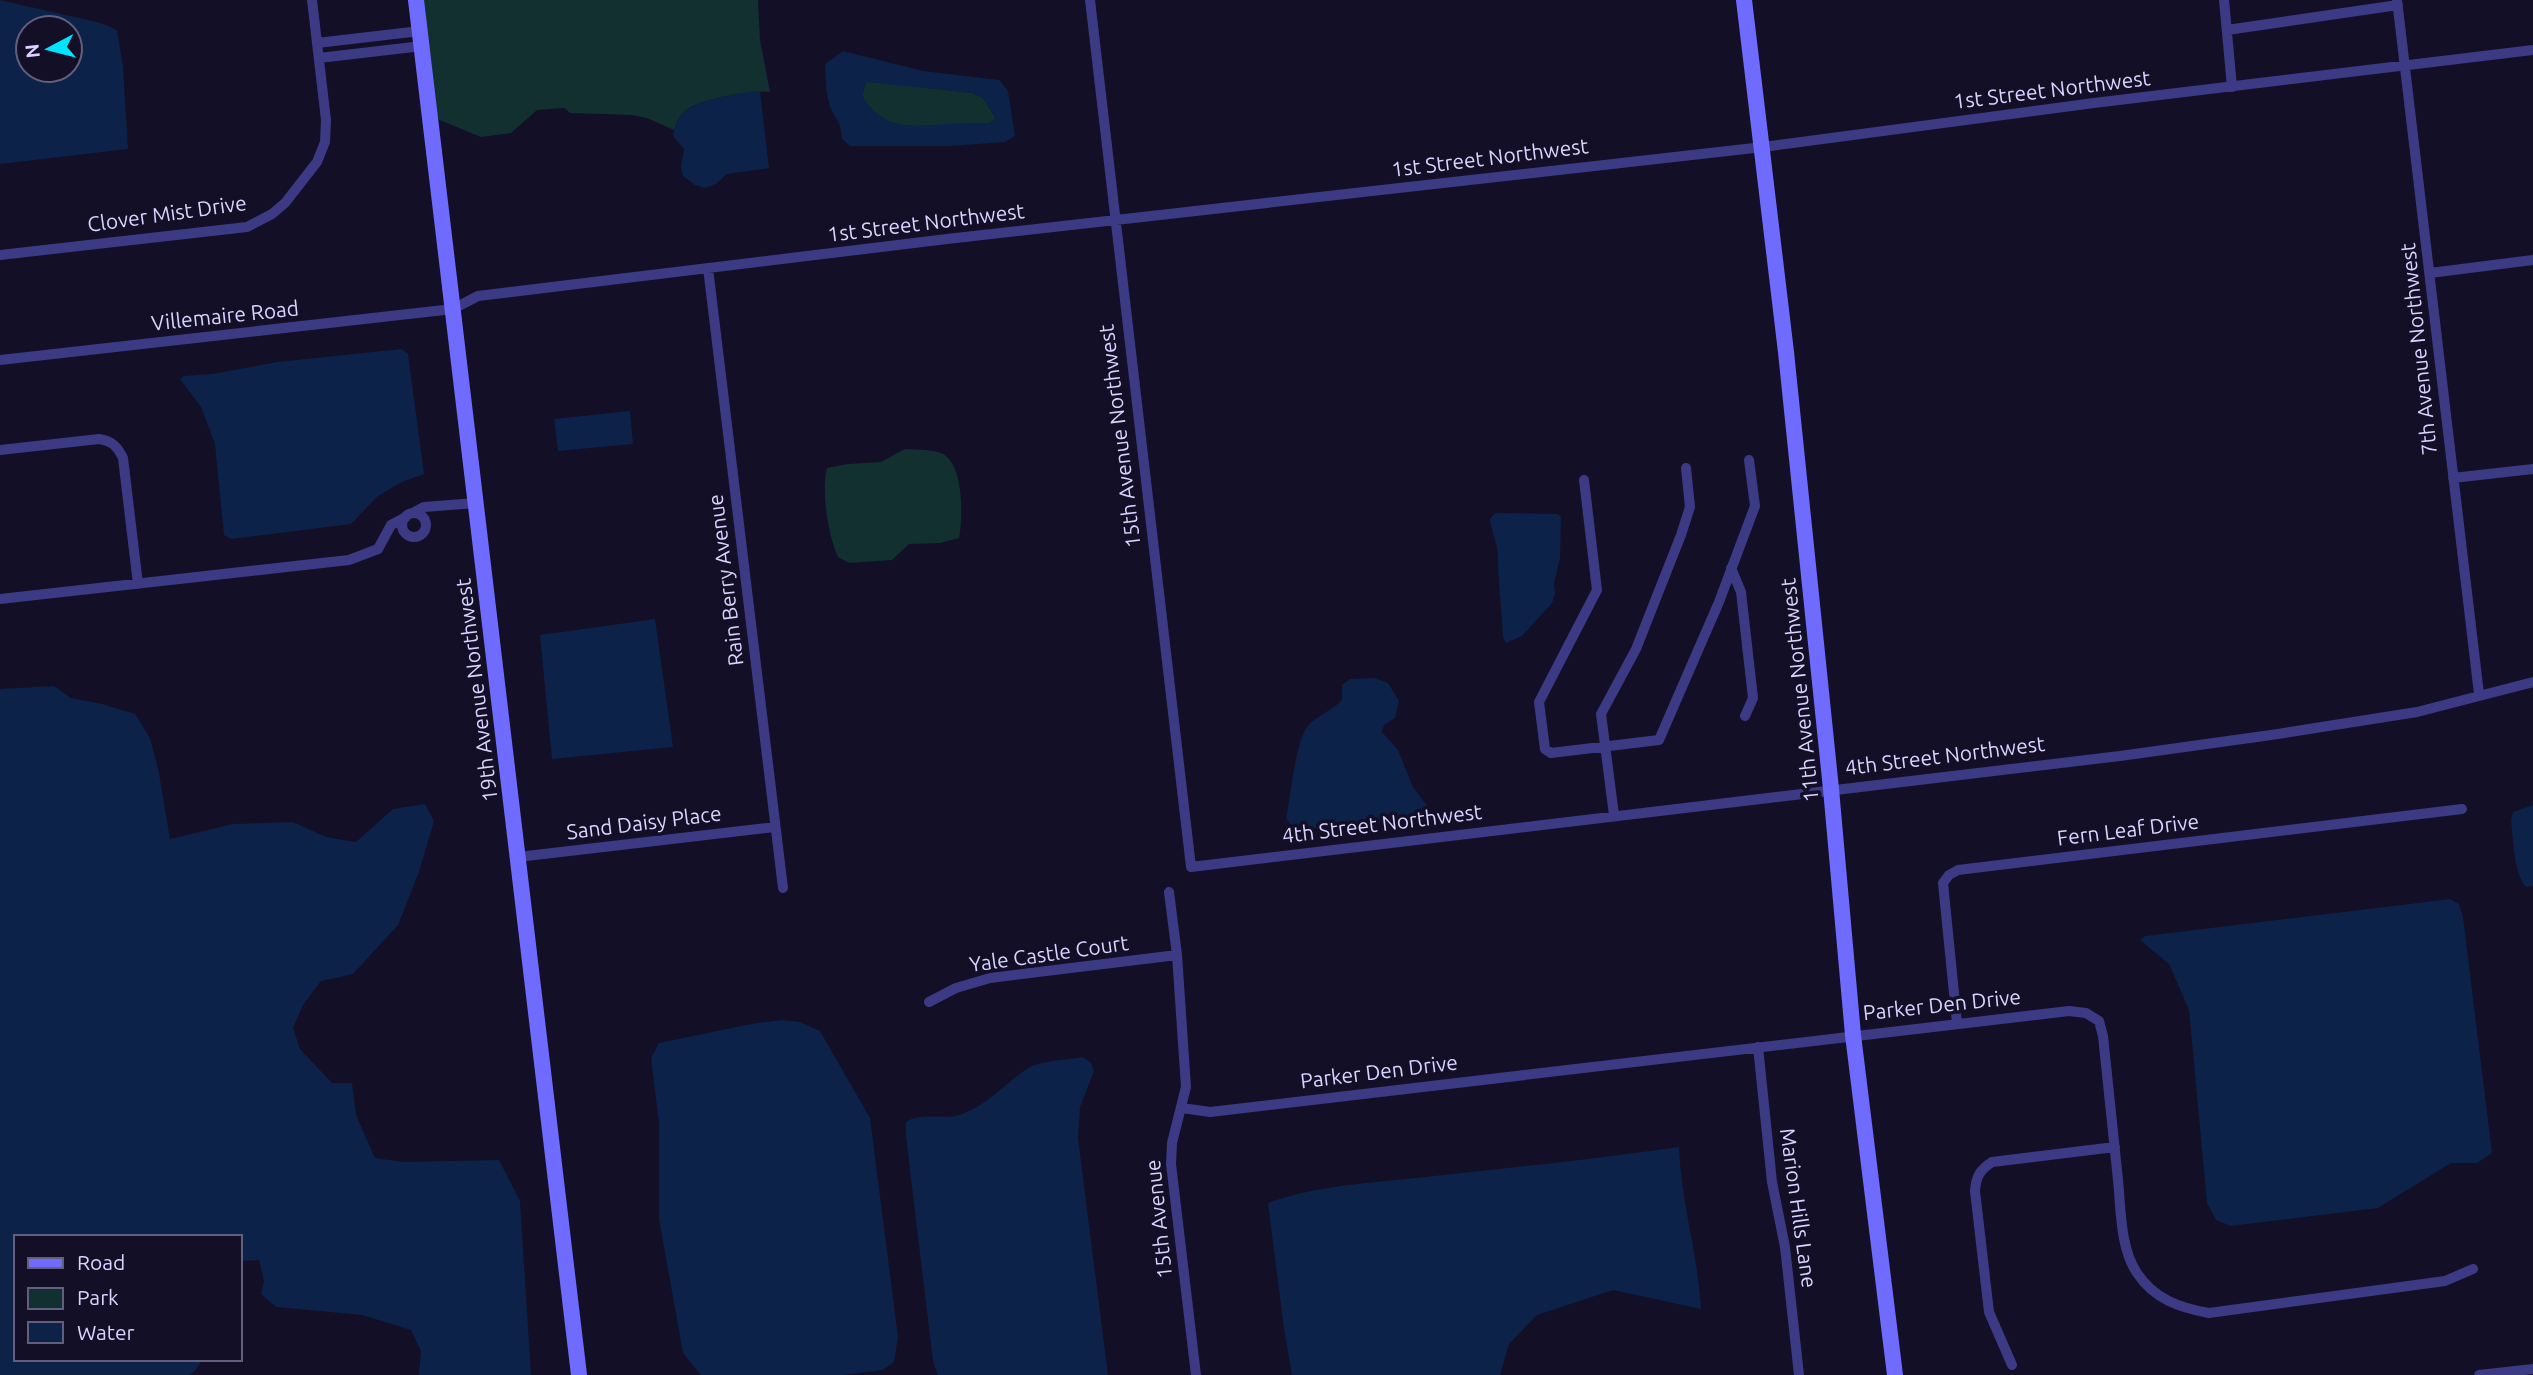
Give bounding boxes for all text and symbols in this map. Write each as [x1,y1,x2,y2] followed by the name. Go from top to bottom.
[14,14,84,84] north arrow
[20,43,44,59] text: N
[1952,65,2152,113] street label: 1st Street Northwest
[1390,133,1590,181] street label: 1st Street Northwest
[86,190,248,236] street label: Clover Mist Drive
[826,198,1026,246] street label: 1st Street Northwest
[2395,242,2441,456] street label: 7th Avenue Northwest
[150,295,300,335] street label: Villemaire Road
[1093,323,1145,549] street label: 15th Avenue Northwest
[703,493,747,667] street label: Rain Berry Avenue
[450,577,502,803] street label: 19th Avenue Northwest
[1775,577,1823,803] street label: 11th Avenue Northwest
[1844,731,2046,779] street label: 4th Street Northwest
[1281,799,1483,847] street label: 4th Street Northwest
[565,801,723,843] street label: Sand Daisy Place
[2055,808,2200,850] street label: Fern Leaf Drive
[968,930,1130,976] street label: Yale Castle Court
[1862,984,2022,1024] street label: Parker Den Drive
[1299,1049,1459,1093] street label: Parker Den Drive
[1776,1126,1822,1289] street label: Marion Hills Lane
[1140,1158,1176,1280] street label: 15th Avenue
[14,1235,242,1361] legend
[77,1250,125,1274] text: Road
[77,1285,119,1309] text: Park
[77,1320,135,1344] text: Water

